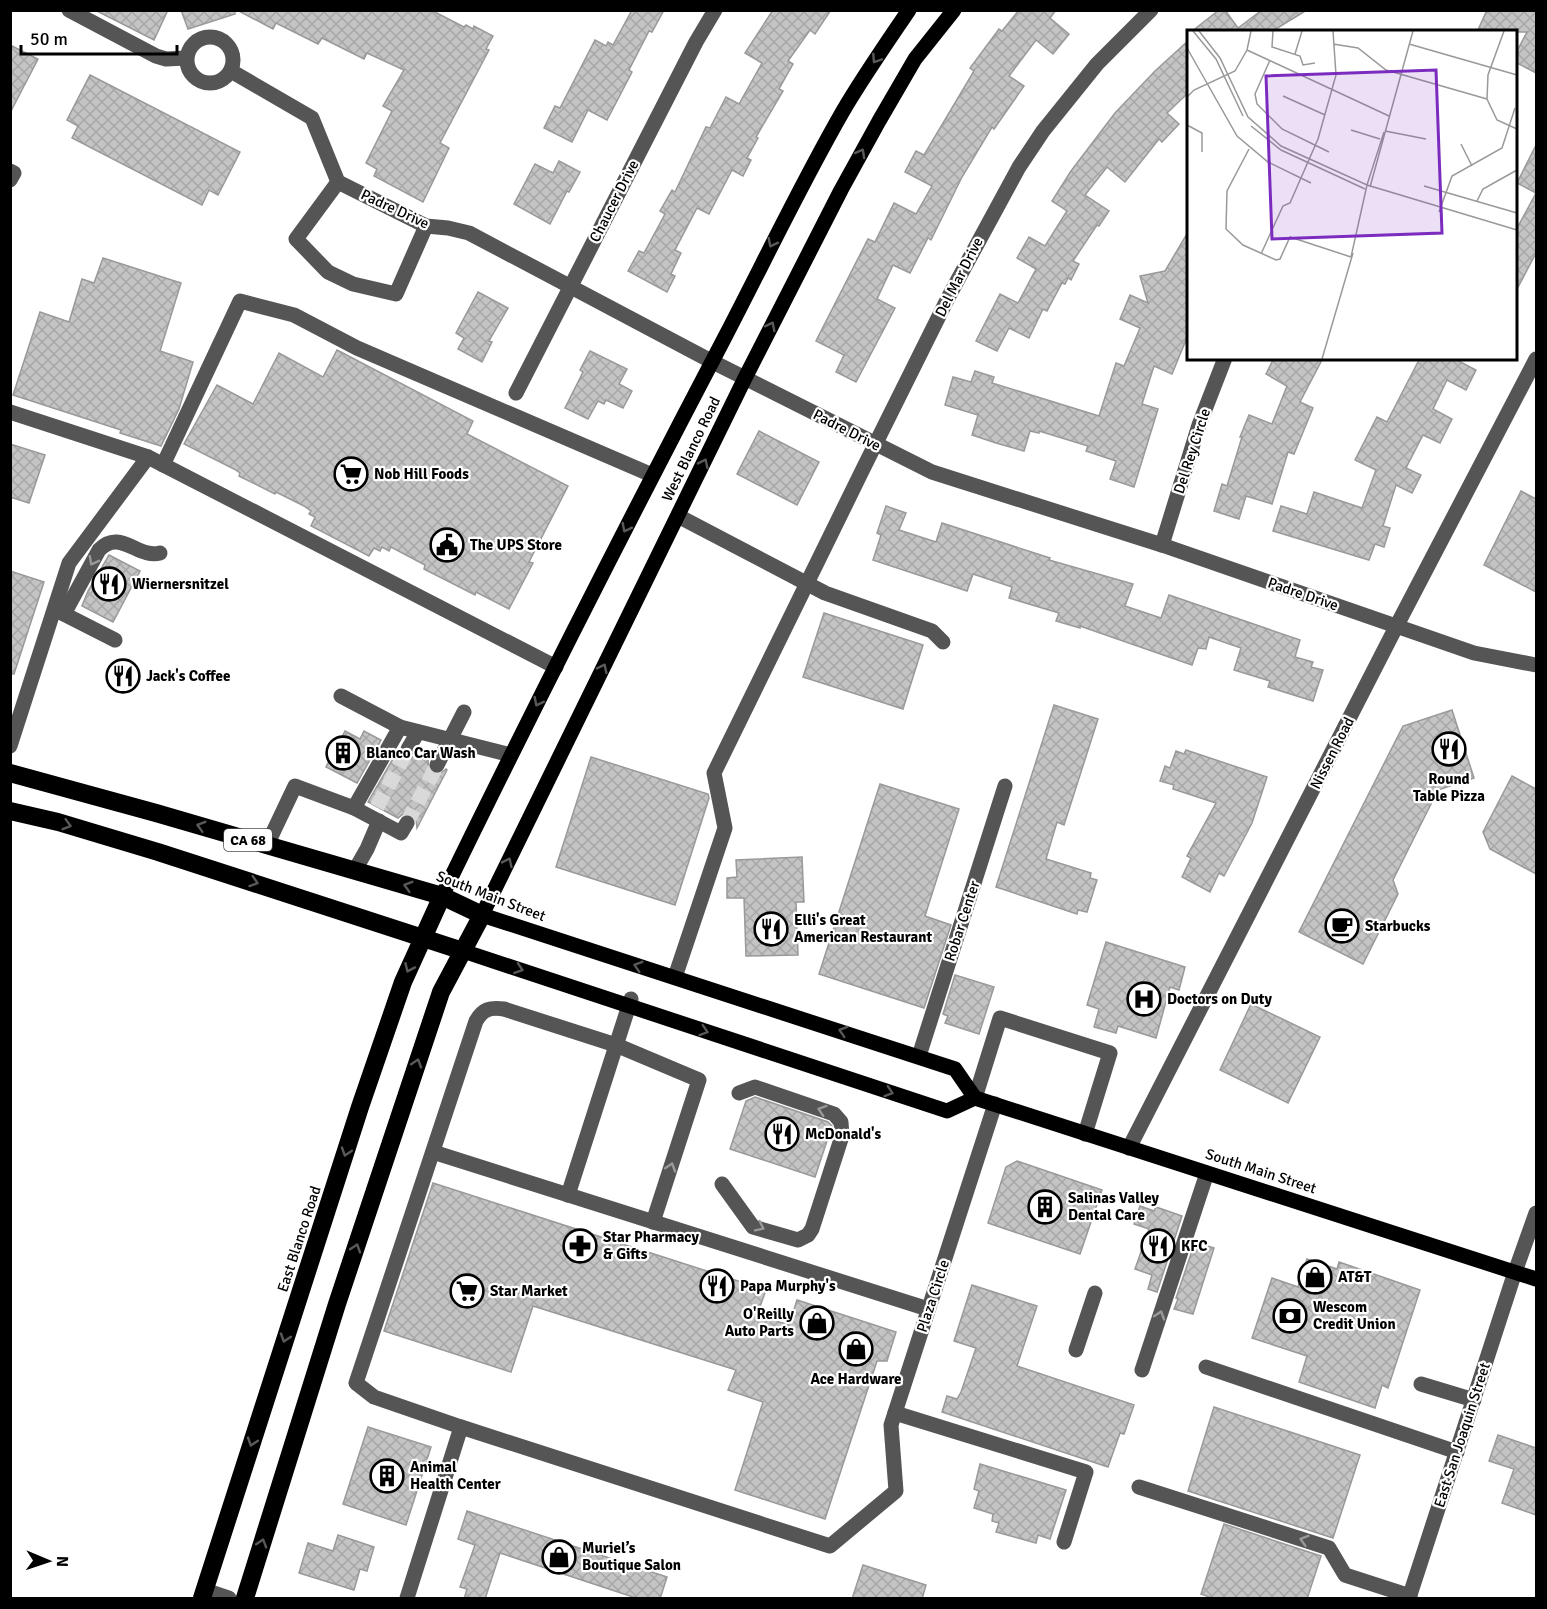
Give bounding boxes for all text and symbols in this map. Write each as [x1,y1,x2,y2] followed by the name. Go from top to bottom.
[21,18,177,56] scale bar
[30,28,68,50] text: 50 m
[1187,30,1517,360] inset map
[872,52,883,63] one-way arrow
[854,149,865,159] one-way arrow
[586,157,642,245] street label: Chaucer Drive
[358,185,432,233] street label: Padre Drive
[931,234,987,320] street label: Del Mar Drive
[768,237,780,248] one-way arrow
[764,322,775,333] one-way arrow
[658,394,724,504] street label: West Blanco Road
[810,405,884,455] street label: Padre Drive
[1170,406,1214,496] street label: Del Rey Circle
[333,456,369,492] supermarket icon: Nob Hill Foods
[696,459,708,470] one-way arrow
[374,465,469,483] place label: Nob Hill Foods
[621,521,633,532] one-way arrow
[429,527,465,563] public building icon: The UPS Store
[470,536,562,554] place label: The UPS Store
[89,555,100,565] one-way arrow
[91,566,127,602] restaurant icon: Wiernersnitzel
[1265,574,1341,614] street label: Padre Drive
[132,575,229,593] place label: Wiernersnitzel
[105,658,141,694] restaurant icon: Jack's Coffee
[595,664,607,675] one-way arrow
[146,667,230,685] place label: Jack's Coffee
[534,696,545,706] one-way arrow
[1306,714,1358,792] street label: Nissen Road
[1431,731,1467,767] restaurant icon: Round Table Pizza
[325,735,361,771] building icon: Blanco Car Wash
[366,744,476,762] place label: Blanco Car Wash
[1413,770,1485,805] place label: Round Table Pizza
[61,818,72,830] one-way arrow
[196,821,207,833] one-way arrow
[224,829,272,851] road number: CA 68
[501,858,513,869] one-way arrow
[434,867,548,925] street label: South Main Street
[248,875,259,888] one-way arrow
[941,878,984,964] street label: Robar Center
[404,881,414,893] one-way arrow
[1324,908,1360,944] cafe icon: Starbucks
[753,911,789,947] restaurant icon: Elli's Great American Restaurant
[794,911,933,946] place label: Elli's Great American Restaurant
[1365,917,1431,935] place label: Starbucks
[633,961,644,973] one-way arrow
[404,962,416,973] one-way arrow
[513,962,524,975] one-way arrow
[1126,981,1162,1017] hospital icon: Doctors on Duty
[1167,990,1273,1008] place label: Doctors on Duty
[698,1024,709,1036] one-way arrow
[838,1026,849,1039] one-way arrow
[410,1058,423,1069] one-way arrow
[883,1085,894,1097] one-way arrow
[817,1104,828,1117] one-way arrow
[764,1116,800,1152] restaurant icon: McDonald's
[805,1125,882,1143] place label: McDonald's
[1203,1145,1319,1197] street label: South Main Street
[340,1146,353,1157] one-way arrow
[664,1162,676,1173] one-way arrow
[273,1184,325,1294] street label: East Blanco Road
[1027,1189,1063,1225] building icon: Salinas Valley Dental Care
[1068,1189,1160,1224] place label: Salinas Valley Dental Care
[754,1220,765,1232] one-way arrow
[562,1228,598,1264] pharmacy icon: Star Pharmacy & Gifts
[603,1228,699,1263] place label: Star Pharmacy & Gifts
[1140,1228,1176,1264] restaurant icon: KFC
[1181,1237,1207,1255] place label: KFC
[349,1243,361,1254] one-way arrow
[913,1257,953,1335] street label: Plaza Circle
[1297,1259,1333,1295] shop icon: AT&T
[699,1268,735,1304] restaurant icon: Papa Murphy's
[1338,1268,1372,1286] place label: AT&T
[449,1273,485,1309] supermarket icon: Star Market
[740,1277,836,1295] place label: Papa Murphy's
[490,1282,568,1300] place label: Star Market
[1272,1298,1308,1334] bank icon: Wescom Credit Union
[1313,1298,1396,1333] place label: Wescom Credit Union
[725,1305,795,1340] place label: O'Reilly Auto Parts
[799,1305,835,1341] shop icon: O'Reilly Auto Parts
[1153,1310,1166,1321] one-way arrow
[838,1331,874,1367] shop icon: Ace Hardware
[280,1332,293,1343] one-way arrow
[1430,1360,1494,1510] street label: East San Joaquin Street
[810,1370,902,1388] place label: Ace Hardware
[247,1436,259,1447] one-way arrow
[369,1458,405,1494] building icon: Animal Health Center
[410,1458,501,1493] place label: Animal Health Center
[18,1531,78,1591] north arrow
[1299,1535,1310,1547] one-way arrow
[255,1538,267,1549] one-way arrow
[541,1539,577,1575] shop icon: Muriel’s Boutique Salon
[582,1539,681,1574] place label: Muriel’s Boutique Salon
[52,1556,72,1567] text: N

